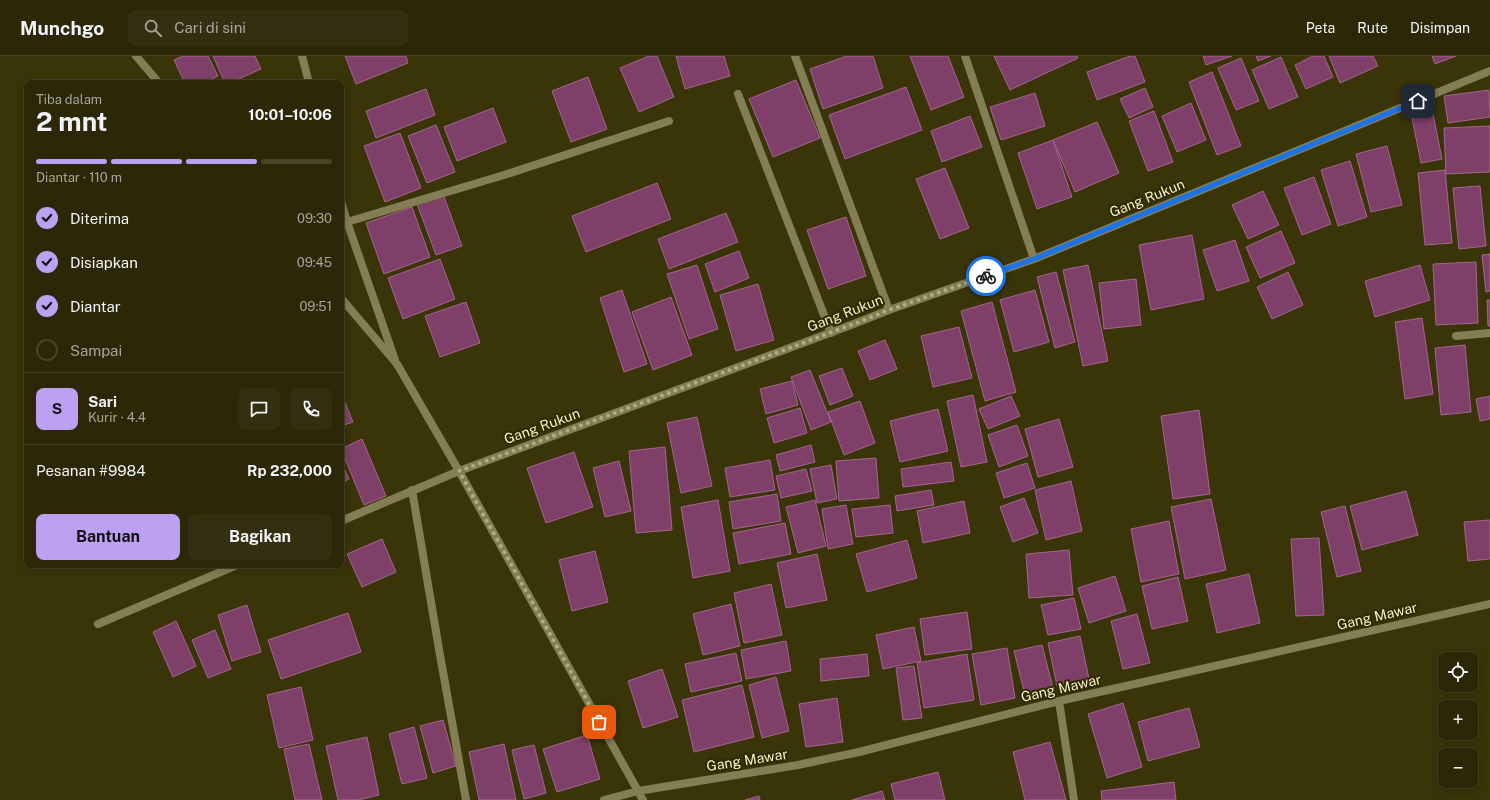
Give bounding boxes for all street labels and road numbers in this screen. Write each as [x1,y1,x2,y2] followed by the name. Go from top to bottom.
[1107,176,1187,220] street label: Gang Rukun
[805,291,885,335] street label: Gang Rukun
[502,405,582,447] street label: Gang Rukun
[1335,599,1419,633] street label: Gang Mawar
[1019,671,1103,705] street label: Gang Mawar
[705,746,789,774] street label: Gang Mawar

